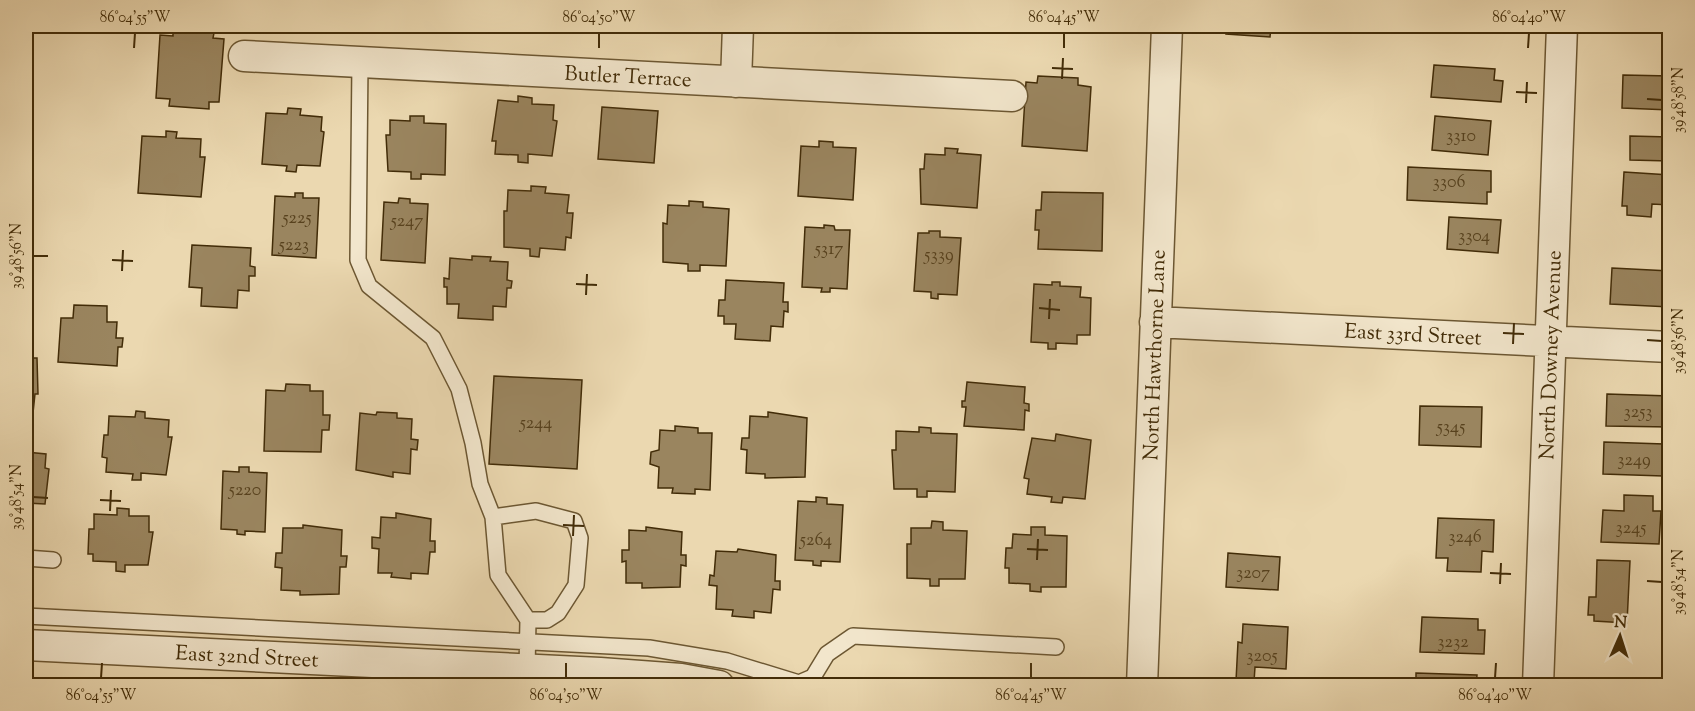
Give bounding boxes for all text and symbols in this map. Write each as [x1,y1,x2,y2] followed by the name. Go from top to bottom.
[100,8,171,29] text: 86°04'55"W
[563,8,636,29] text: 86°04'50"W
[1028,8,1100,29] text: 86°04'45"W
[1492,8,1566,29] text: 86°04'40"W
[563,60,692,96] street label: Butler Terrace
[1669,67,1690,133] text: 39°48'58"N
[1446,124,1476,150] house number: 3310
[1433,170,1465,196] house number: 3306
[281,206,312,232] house number: 5225
[390,209,423,235] house number: 5247
[7,223,28,289] text: 39°48'56"N
[1458,224,1490,250] house number: 3304
[278,233,309,259] house number: 5223
[814,237,843,263] house number: 5317
[923,243,954,269] house number: 5339
[1137,249,1175,461] street label: North Hawthorne Lane
[1533,250,1571,460] street label: North Downey Avenue
[1669,308,1690,374] text: 39°48'56"N
[1343,317,1482,355] street label: East 33rd Street
[1623,400,1653,426] house number: 3253
[519,411,552,437] house number: 5244
[1436,415,1465,441] house number: 5345
[1617,448,1651,474] house number: 3249
[7,464,28,530] text: 39°48'54"N
[228,478,261,504] house number: 5220
[1616,516,1646,542] house number: 3245
[1448,525,1482,551] house number: 3246
[799,528,832,554] house number: 5264
[1669,549,1690,615] text: 39°48'54"N
[1236,561,1270,587] house number: 3207
[1590,606,1650,666] north arrow
[1614,612,1628,635] text: N
[1437,630,1469,656] house number: 3232
[175,639,319,677] street label: East 32nd Street
[1246,644,1278,670] house number: 3205
[66,686,137,707] text: 86°04'55"W
[530,686,603,707] text: 86°04'50"W
[995,686,1067,707] text: 86°04'45"W
[1458,686,1532,707] text: 86°04'40"W

